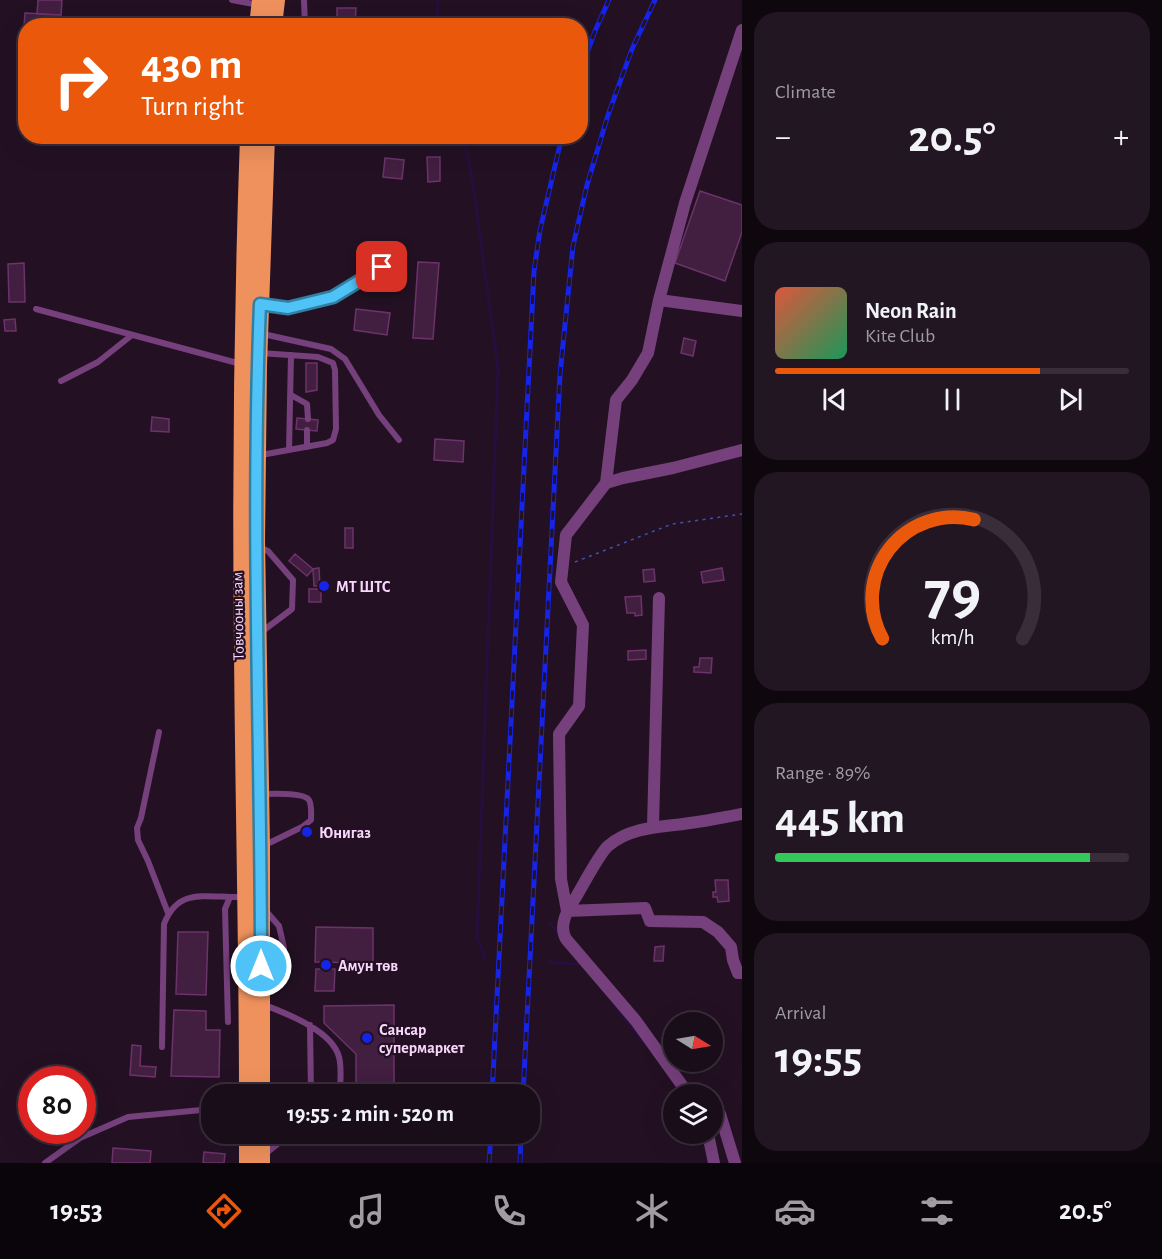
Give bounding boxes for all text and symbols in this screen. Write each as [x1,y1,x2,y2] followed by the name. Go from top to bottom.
[42,42,120,120] icon: right
[141,44,242,86] text: 430 m
[775,82,836,102] text: Climate
[141,93,244,120] text: Turn right
[908,115,996,160] text: 20.5°
[775,121,791,154] text: −
[1113,121,1129,154] text: +
[356,241,407,292] pin
[365,250,398,283] icon: arrive
[865,300,957,322] text: Neon Rain
[865,326,935,346] text: Kite Club
[818,383,851,416] icon: previous
[936,383,969,416] icon: pause
[1054,383,1087,416] icon: next
[923,563,981,625] text: 79
[229,572,247,660] street label: Товчооны зам
[317,579,331,593] marker: MT ШТС
[336,579,391,595] place label: MT ШТС
[930,627,974,648] text: km/h
[775,763,871,783] text: Range · 89%
[775,796,905,841] text: 445 km
[300,825,314,839] marker: Юнигаз
[319,825,371,841] place label: Юнигаз
[229,934,293,998] position arrow
[319,958,333,972] marker: Амун төв
[338,958,398,975] place label: Амун төв
[775,1003,826,1023] text: Arrival
[663,1012,723,1072] north arrow
[663,1012,723,1144] map controls
[379,1022,465,1057] place label: Сансар супермаркет
[360,1031,374,1045] marker: Сансар супермаркет
[775,1036,862,1081] text: 19:55
[18,1066,96,1144] speed limit sign: 80
[663,1084,723,1144] button: layers
[287,1103,454,1125] text: 19:55 · 2 min · 520 m
[203,1190,245,1232] icon: directions
[346,1190,388,1232] icon: music
[488,1190,530,1232] icon: phone
[631,1190,673,1232] icon: climate
[774,1190,816,1232] icon: car
[916,1190,958,1232] icon: filters
[50,1197,103,1224] text: 19:53
[1059,1197,1112,1224] text: 20.5°

